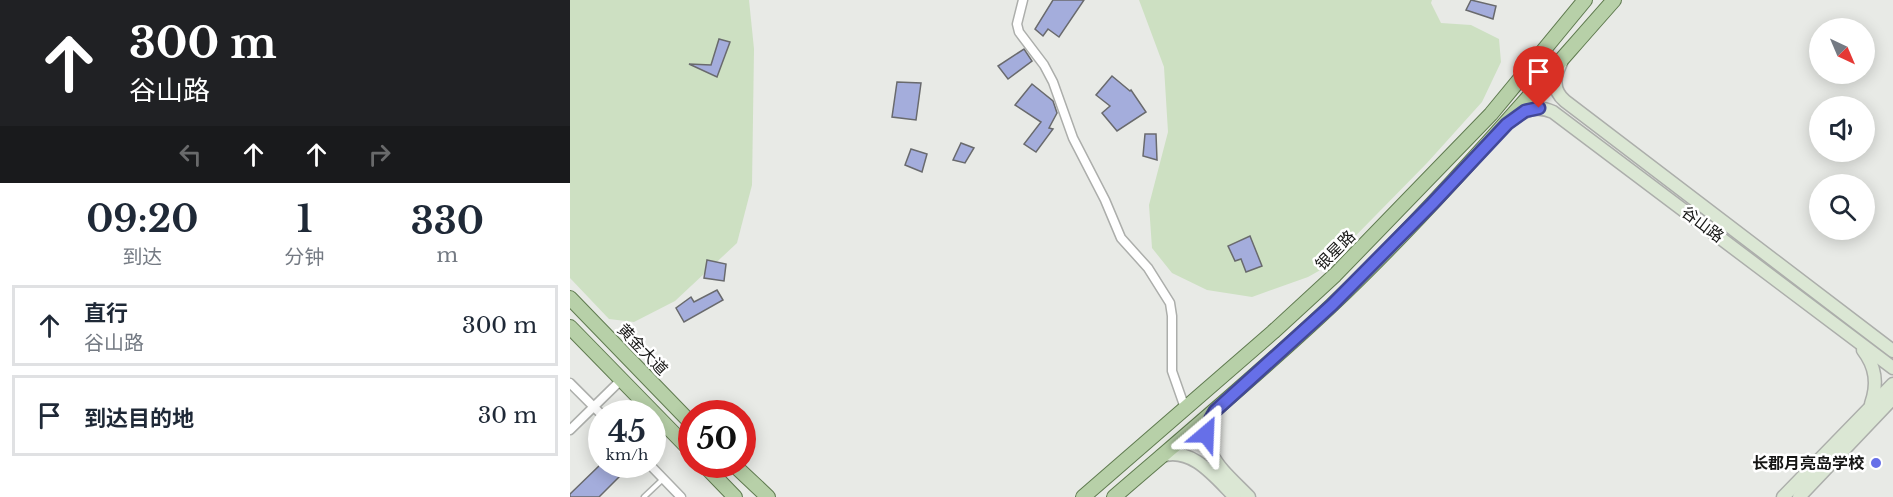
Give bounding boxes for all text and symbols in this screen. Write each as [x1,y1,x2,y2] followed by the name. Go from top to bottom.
[129,17,277,69] text: 300 m
[1809,18,1875,84] north arrow
[1809,18,1875,240] map controls
[30,24,108,102] icon: ahead
[1513,46,1564,108] pin
[1522,55,1555,88] icon: arrive
[129,74,210,107] text: 谷山路
[1809,96,1875,162] button: sound
[174,138,207,171] icon: left
[237,138,270,171] icon: ahead
[300,138,333,171] icon: ahead
[363,138,396,171] icon: right
[1809,174,1875,240] button: search
[86,197,198,242] text: 09:20
[297,197,312,242] text: 1
[411,199,484,244] text: 330
[1678,202,1728,246] street label: 谷山路
[1311,226,1359,274] street label: 银星路
[437,243,458,267] text: m
[122,245,162,269] text: 到达
[285,245,325,269] text: 分钟
[84,300,128,327] text: 直行
[33,309,66,342] icon: ahead
[462,312,537,339] text: 300 m
[614,319,672,379] street label: 黄金大道
[84,331,144,355] text: 谷山路
[33,399,66,432] icon: arrive
[678,400,756,478] speed limit sign: 50
[478,402,537,429] text: 30 m
[1174,402,1238,466] position arrow
[84,405,194,432] text: 到达目的地
[608,413,646,450] text: 45
[606,445,648,464] text: km/h
[1752,453,1865,473] place label: 长郡月亮岛学校
[1869,456,1883,470] marker: 长郡月亮岛学校

